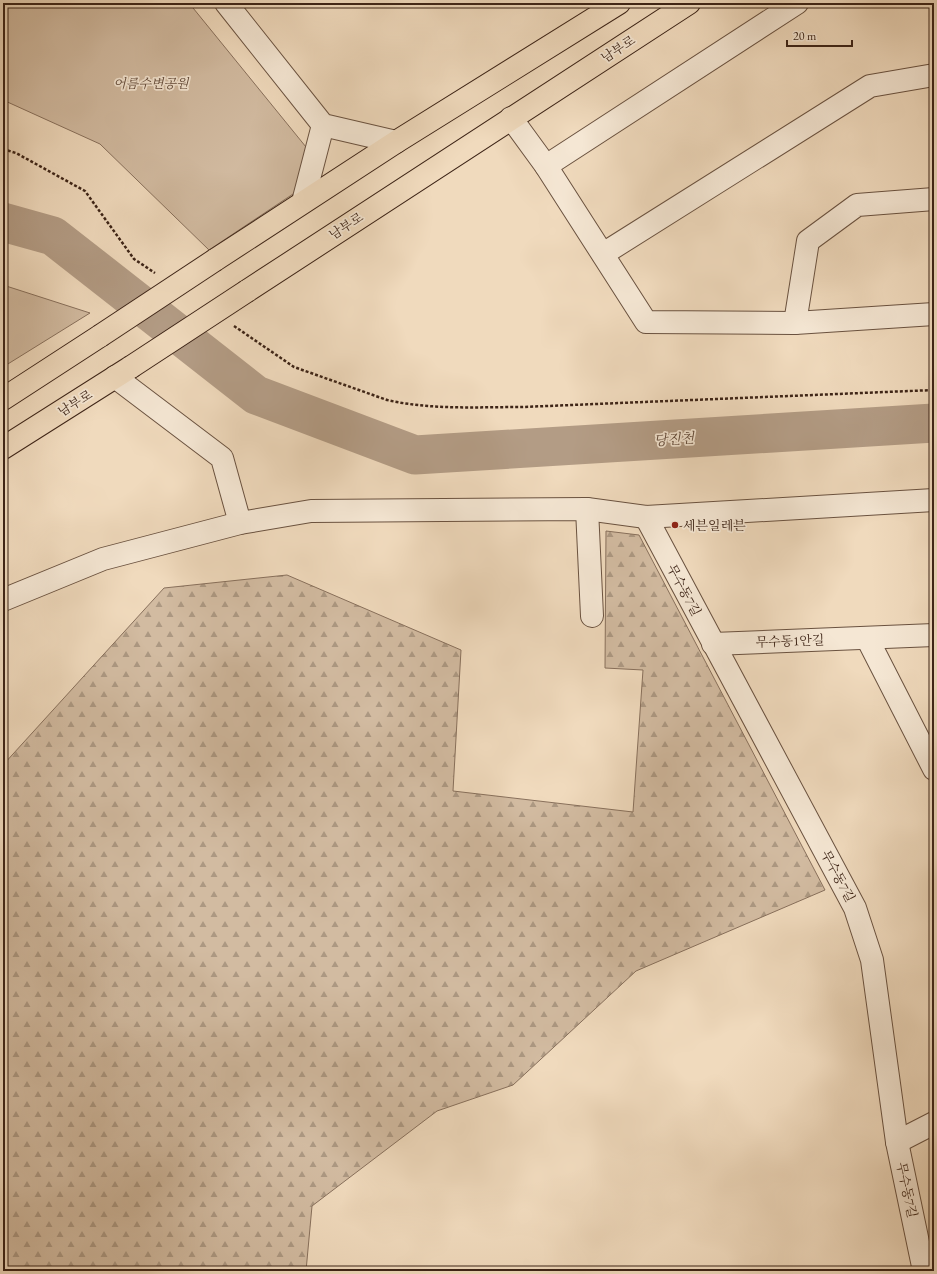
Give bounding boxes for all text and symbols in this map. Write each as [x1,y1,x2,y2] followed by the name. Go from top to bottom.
[787,22,852,48] scale bar
[793,28,817,44] text: 20 m
[598,31,639,66] street label: 남부로
[113,75,190,92] park label: 어름수변공원
[326,208,367,243] street label: 남부로
[55,386,96,420] street label: 남부로
[653,429,696,449] water label: 당진천
[683,517,746,534] place label: 세븐일레븐
[670,520,680,530] marker: 세븐일레븐
[663,561,705,619] street label: 무수동7길
[755,631,825,651] street label: 무수동1안길
[817,847,859,905] street label: 무수동7길
[893,1161,921,1219] street label: 무수동7길

